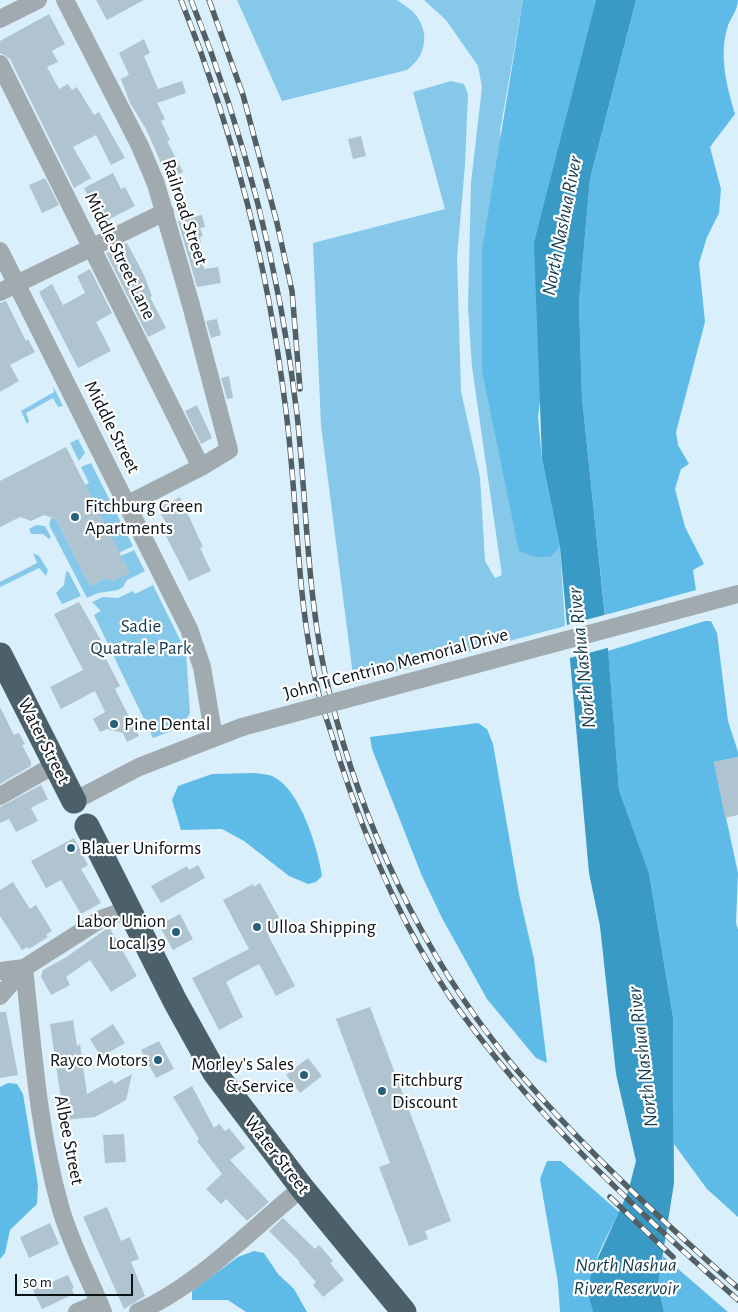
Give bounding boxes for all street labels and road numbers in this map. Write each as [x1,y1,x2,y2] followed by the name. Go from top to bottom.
[157,156,213,268] street label: Railroad Street
[79,189,161,323] street label: Middle Street Lane
[79,377,145,477] street label: Middle Street
[281,623,511,705] street label: John T Centrino Memorial Drive
[13,694,75,788] street label: Water Street
[49,1093,89,1187] street label: Albee Street
[239,1111,315,1199] street label: Water Street

